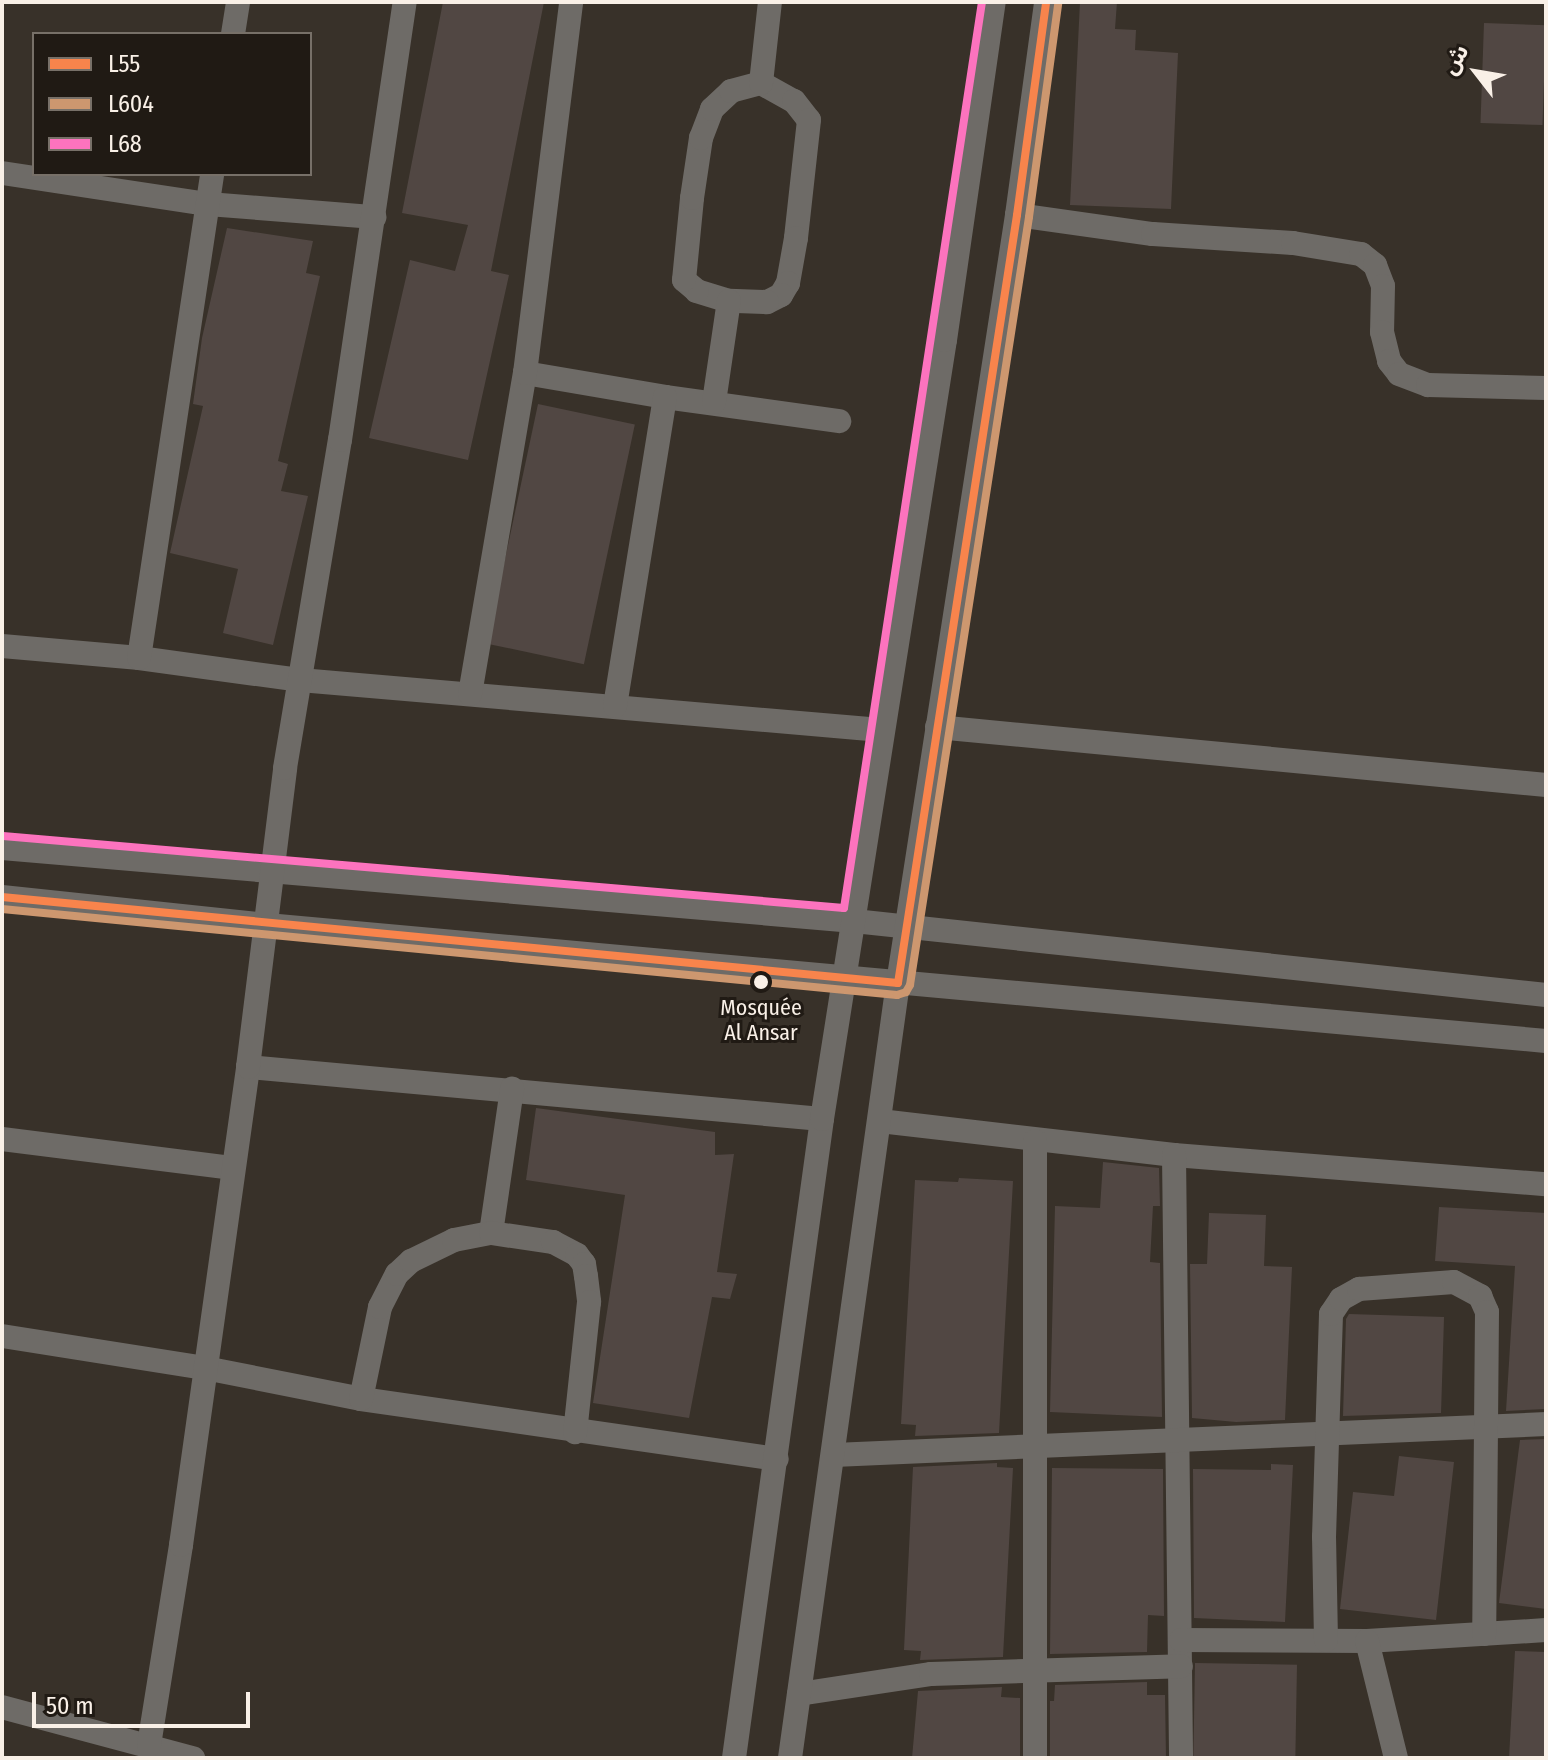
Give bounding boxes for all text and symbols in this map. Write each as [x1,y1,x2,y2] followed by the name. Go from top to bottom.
[32,32,312,176] legend
[1436,32,1516,112] north arrow
[1436,40,1474,79] text: ش
[108,50,140,78] text: L55
[108,90,154,118] text: L604
[108,130,142,158] text: L68
[753,974,769,990] marker: Mosquée Al Ansar
[720,994,802,1046] place label: Mosquée Al Ansar
[36,1676,254,1726] scale bar
[46,1692,94,1720] text: 50 m

